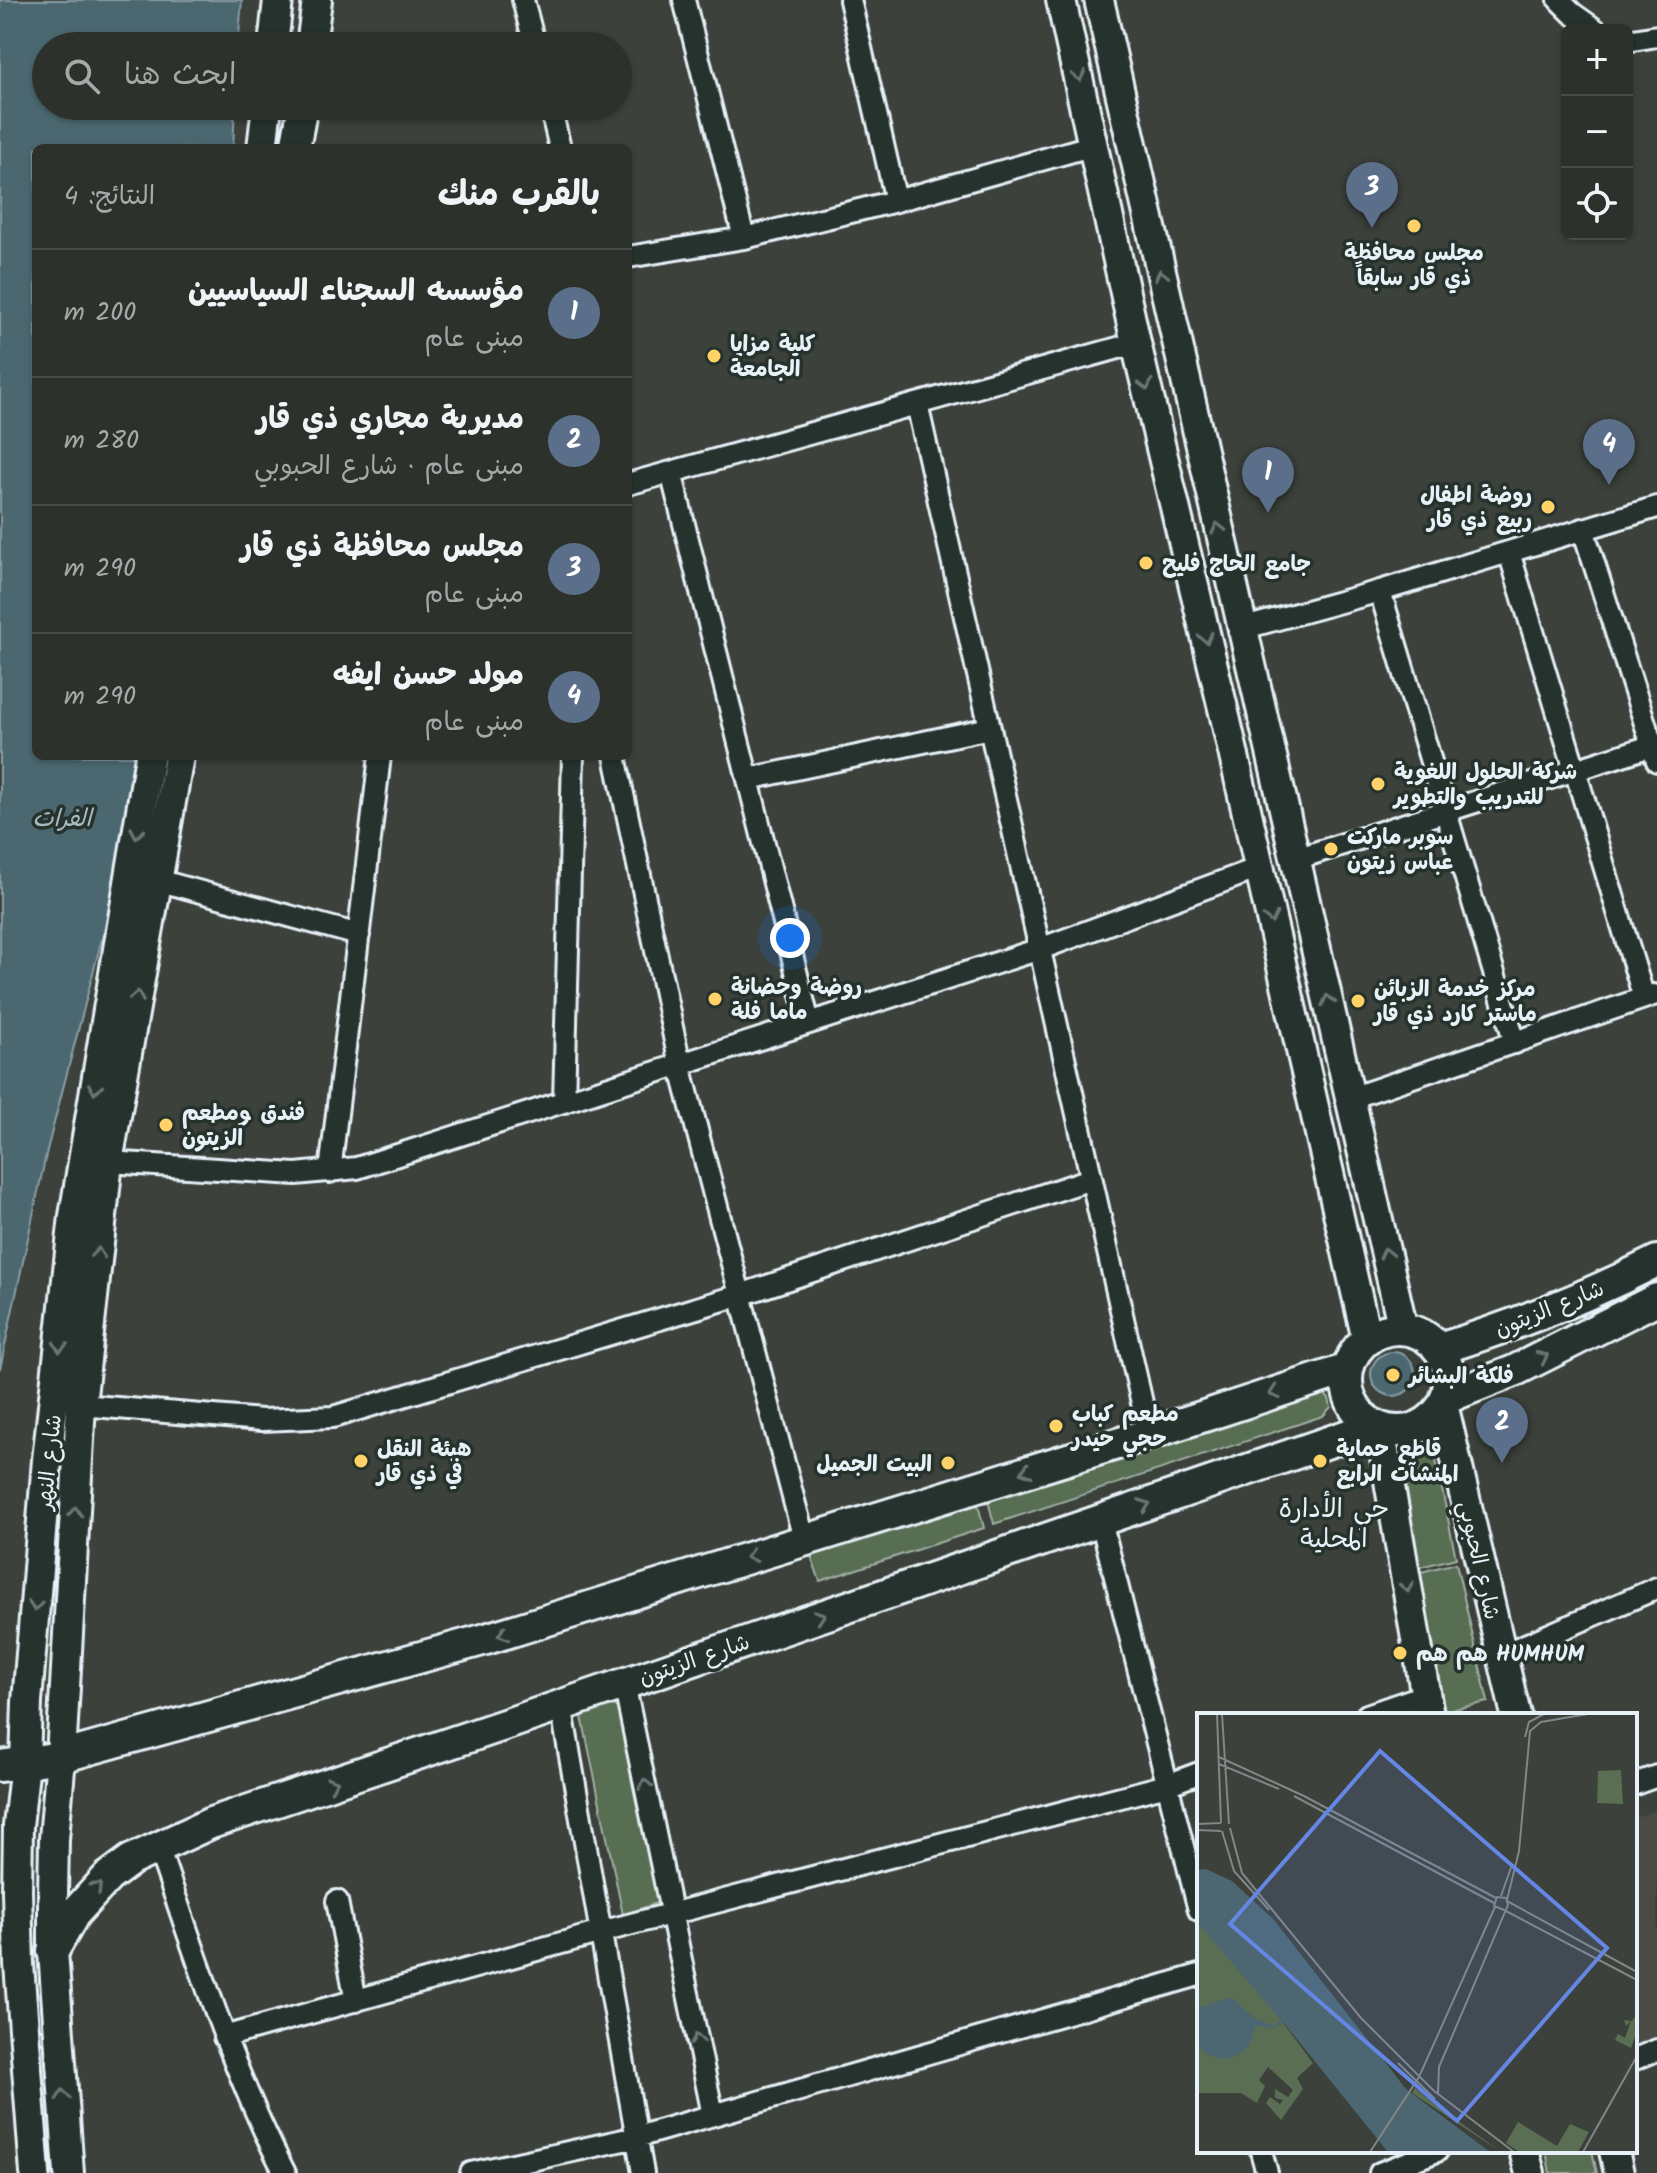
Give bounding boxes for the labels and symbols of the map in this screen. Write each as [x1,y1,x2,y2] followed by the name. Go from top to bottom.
[1070,69,1087,82] one-way arrow
[1346,162,1398,228] pin: 3
[1405,217,1423,235] marker: مجلس محافظة ذي قار سابقاً
[1344,237,1484,297] place label: مجلس محافظة ذي قار سابقاً
[1153,268,1170,282] one-way arrow
[730,328,815,388] place label: كلية مزايا الجامعة
[705,347,723,365] marker: كلية مزايا الجامعة
[1137,377,1154,391] one-way arrow
[1583,419,1635,485] pin: 4
[1242,447,1294,513] pin: 1
[1420,479,1532,539] place label: روضة اطفال ربيع ذي قار
[1539,498,1557,516] marker: روضة اطفال ربيع ذي قار
[1210,522,1227,536] one-way arrow
[1162,548,1311,583] place label: جامع الحاج فليح
[1137,554,1155,572] marker: جامع الحاج فليح
[1197,630,1214,644] one-way arrow
[1392,756,1577,816] place label: شركة الحلول اللغوية للتدريب والتطوير
[1369,775,1387,793] marker: شركة الحلول اللغوية للتدريب والتطوير
[33,800,95,839] water label: الفرات
[1347,821,1453,881] place label: سوبر ماركت عباس زيتون
[129,826,146,840] one-way arrow
[1322,840,1340,858] marker: سوبر ماركت عباس زيتون
[1262,911,1279,925] one-way arrow
[770,918,810,958] your location
[731,971,862,1031] place label: روضة وحضانة ماما فلة
[1372,973,1537,1033] place label: مركز خدمة الزبائن ماستر كارد ذي قار
[127,989,144,1003] one-way arrow
[706,990,724,1008] marker: روضة وحضانة ماما فلة
[1349,992,1367,1010] marker: مركز خدمة الزبائن ماستر كارد ذي قار
[1320,993,1337,1007] one-way arrow
[87,1083,104,1096] one-way arrow
[182,1097,305,1157] place label: فندق ومطعم الزيتون
[157,1116,175,1134] marker: فندق ومطعم الزيتون
[89,1246,106,1259] one-way arrow
[1378,1247,1395,1261] one-way arrow
[1490,1272,1610,1348] street label: شارع الزيتون
[51,1341,68,1354] one-way arrow
[1535,1351,1550,1367] one-way arrow
[1407,1360,1514,1395] place label: فلكة البشائر
[1384,1366,1402,1384] marker: فلكة البشائر
[1268,1384,1282,1400] one-way arrow
[1476,1397,1528,1463] pin: 2
[1070,1398,1179,1458] place label: مطعم كباب حجي حيدر
[28,1413,73,1514] street label: شارع النهر
[1047,1417,1065,1435] marker: مطعم كباب حجي حيدر
[375,1433,471,1493] place label: هيئة النقل في ذي قار
[1336,1433,1458,1493] place label: قاطع حماية المنشآت الرابع
[816,1448,932,1483] place label: البيت الجميل
[352,1452,370,1470] marker: هيئة النقل في ذي قار
[1311,1452,1329,1470] marker: قاطع حماية المنشآت الرابع
[939,1454,957,1472] marker: البيت الجميل
[1020,1462,1034,1478] one-way arrow
[1279,1489,1389,1561] district label: حي الأدارة المحلية
[1447,1498,1508,1624] street label: شارع الحبوبي
[1138,1499,1152,1515] one-way arrow
[66,1505,83,1518] one-way arrow
[744,1547,758,1563] one-way arrow
[1397,1581,1414,1594] one-way arrow
[27,1600,44,1613] one-way arrow
[812,1609,826,1625] one-way arrow
[496,1625,510,1641] one-way arrow
[635,1626,755,1697] street label: شارع الزيتون
[1416,1638,1584,1673] place label: هم هم HUMHUM
[1391,1644,1409,1662] marker: هم هم HUMHUM
[1197,1713,1637,2153] inset map
[325,1776,339,1792] one-way arrow
[637,1778,654,1791] one-way arrow
[88,1882,102,1896] one-way arrow
[689,2033,706,2046] one-way arrow
[55,2088,72,2101] one-way arrow

